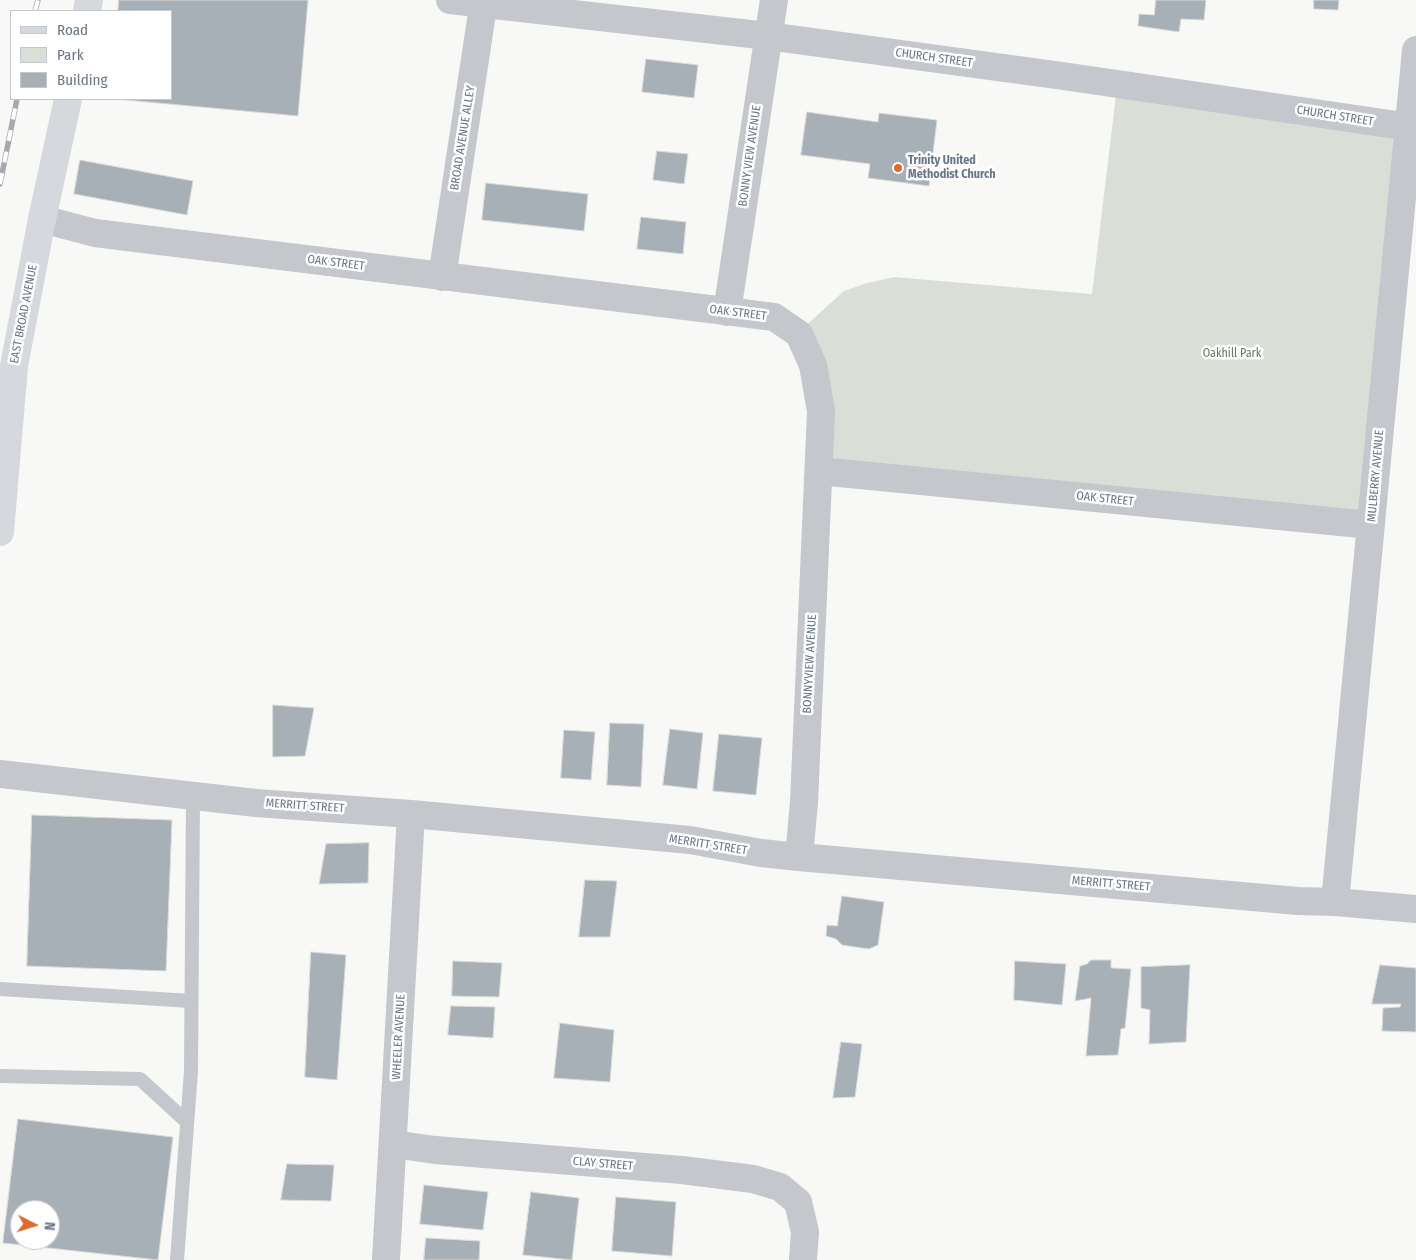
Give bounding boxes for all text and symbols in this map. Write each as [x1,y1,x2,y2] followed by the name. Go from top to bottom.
[10,10,172,100] legend
[57,21,88,39] text: Road
[895,45,973,71] street label: CHURCH STREET
[57,46,84,64] text: Park
[57,71,108,89] text: Building
[448,85,478,191] street label: BROAD AVENUE ALLEY
[1296,103,1374,129] street label: CHURCH STREET
[736,104,764,208] street label: BONNY VIEW AVENUE
[908,154,996,182] place label: Trinity United Methodist Church
[892,162,904,174] marker: Trinity United Methodist Church
[307,252,365,274] street label: OAK STREET
[7,263,41,365] street label: EAST BROAD AVENUE
[709,302,767,324] street label: OAK STREET
[1203,347,1261,361] park label: Oakhill Park
[1365,429,1387,523] street label: MULBERRY AVENUE
[1076,489,1134,509] street label: OAK STREET
[800,614,820,714] street label: BONNYVIEW AVENUE
[265,796,345,816] street label: MERRITT STREET
[668,832,748,858] street label: MERRITT STREET
[1071,873,1151,895] street label: MERRITT STREET
[390,994,408,1080] street label: WHEELER AVENUE
[572,1154,634,1174] street label: CLAY STREET
[10,1200,60,1250] north arrow
[41,1221,58,1231] text: N

